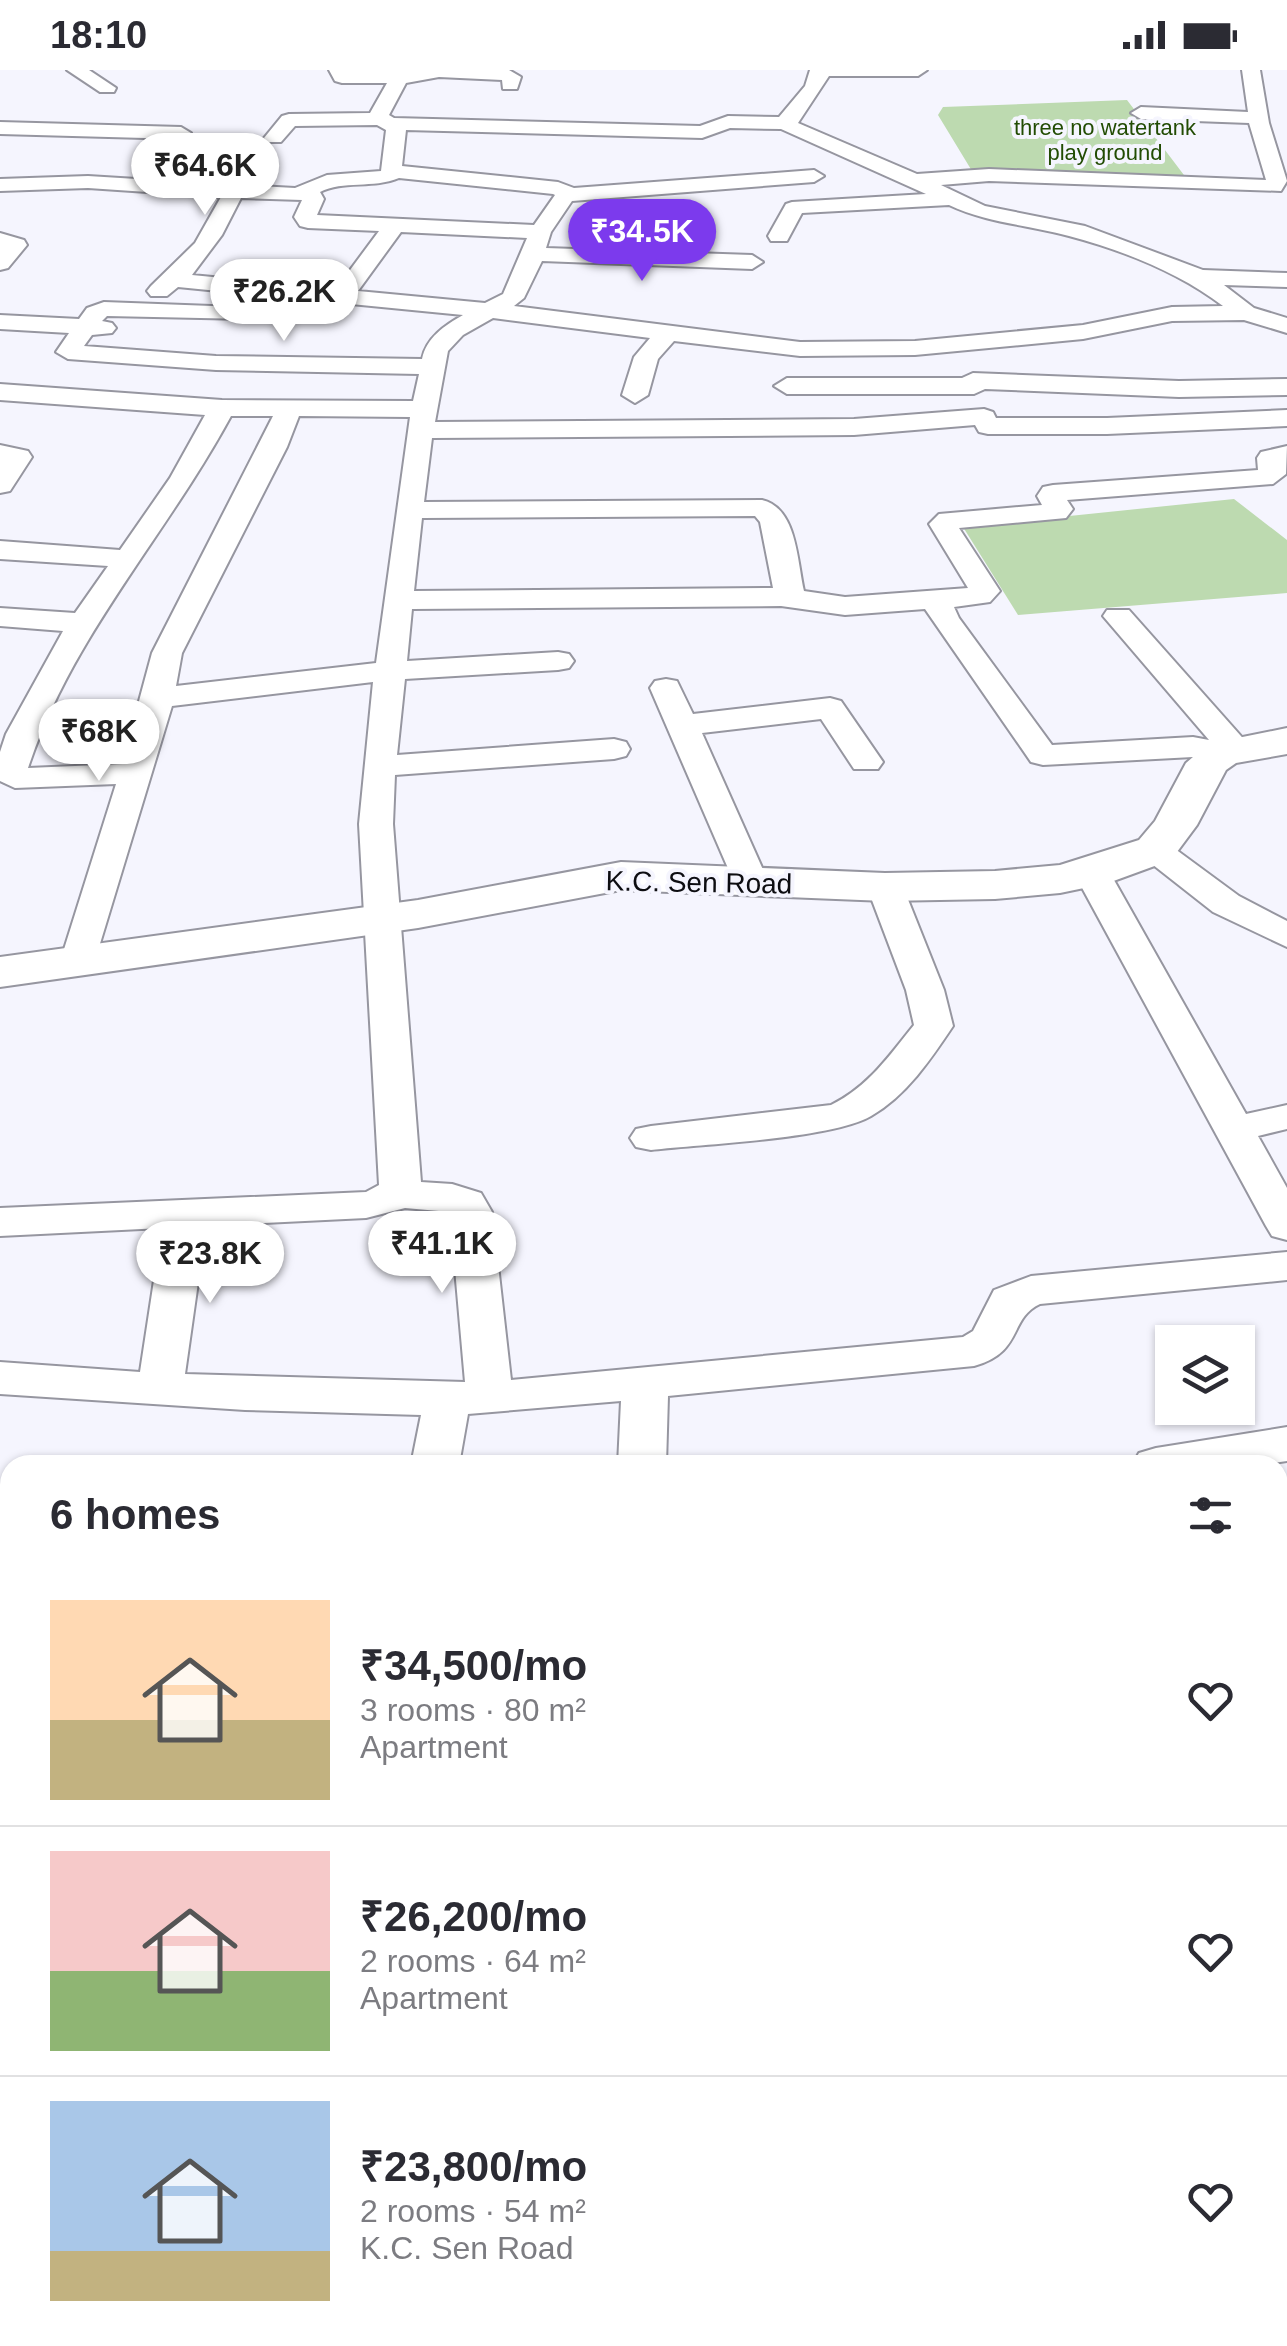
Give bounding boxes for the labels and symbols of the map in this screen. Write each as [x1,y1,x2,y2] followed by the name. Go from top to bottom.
[1014,115,1197,165] park label: three no watertank play ground
[124,133,286,218] pin: ₹64.6K
[561,199,723,284] pin: ₹34.5K
[203,259,365,344] pin: ₹26.2K
[40,699,158,784] pin: ₹68K
[605,865,793,900] street label: K.C. Sen Road
[361,1211,523,1296] pin: ₹41.1K
[129,1221,291,1306] pin: ₹23.8K

